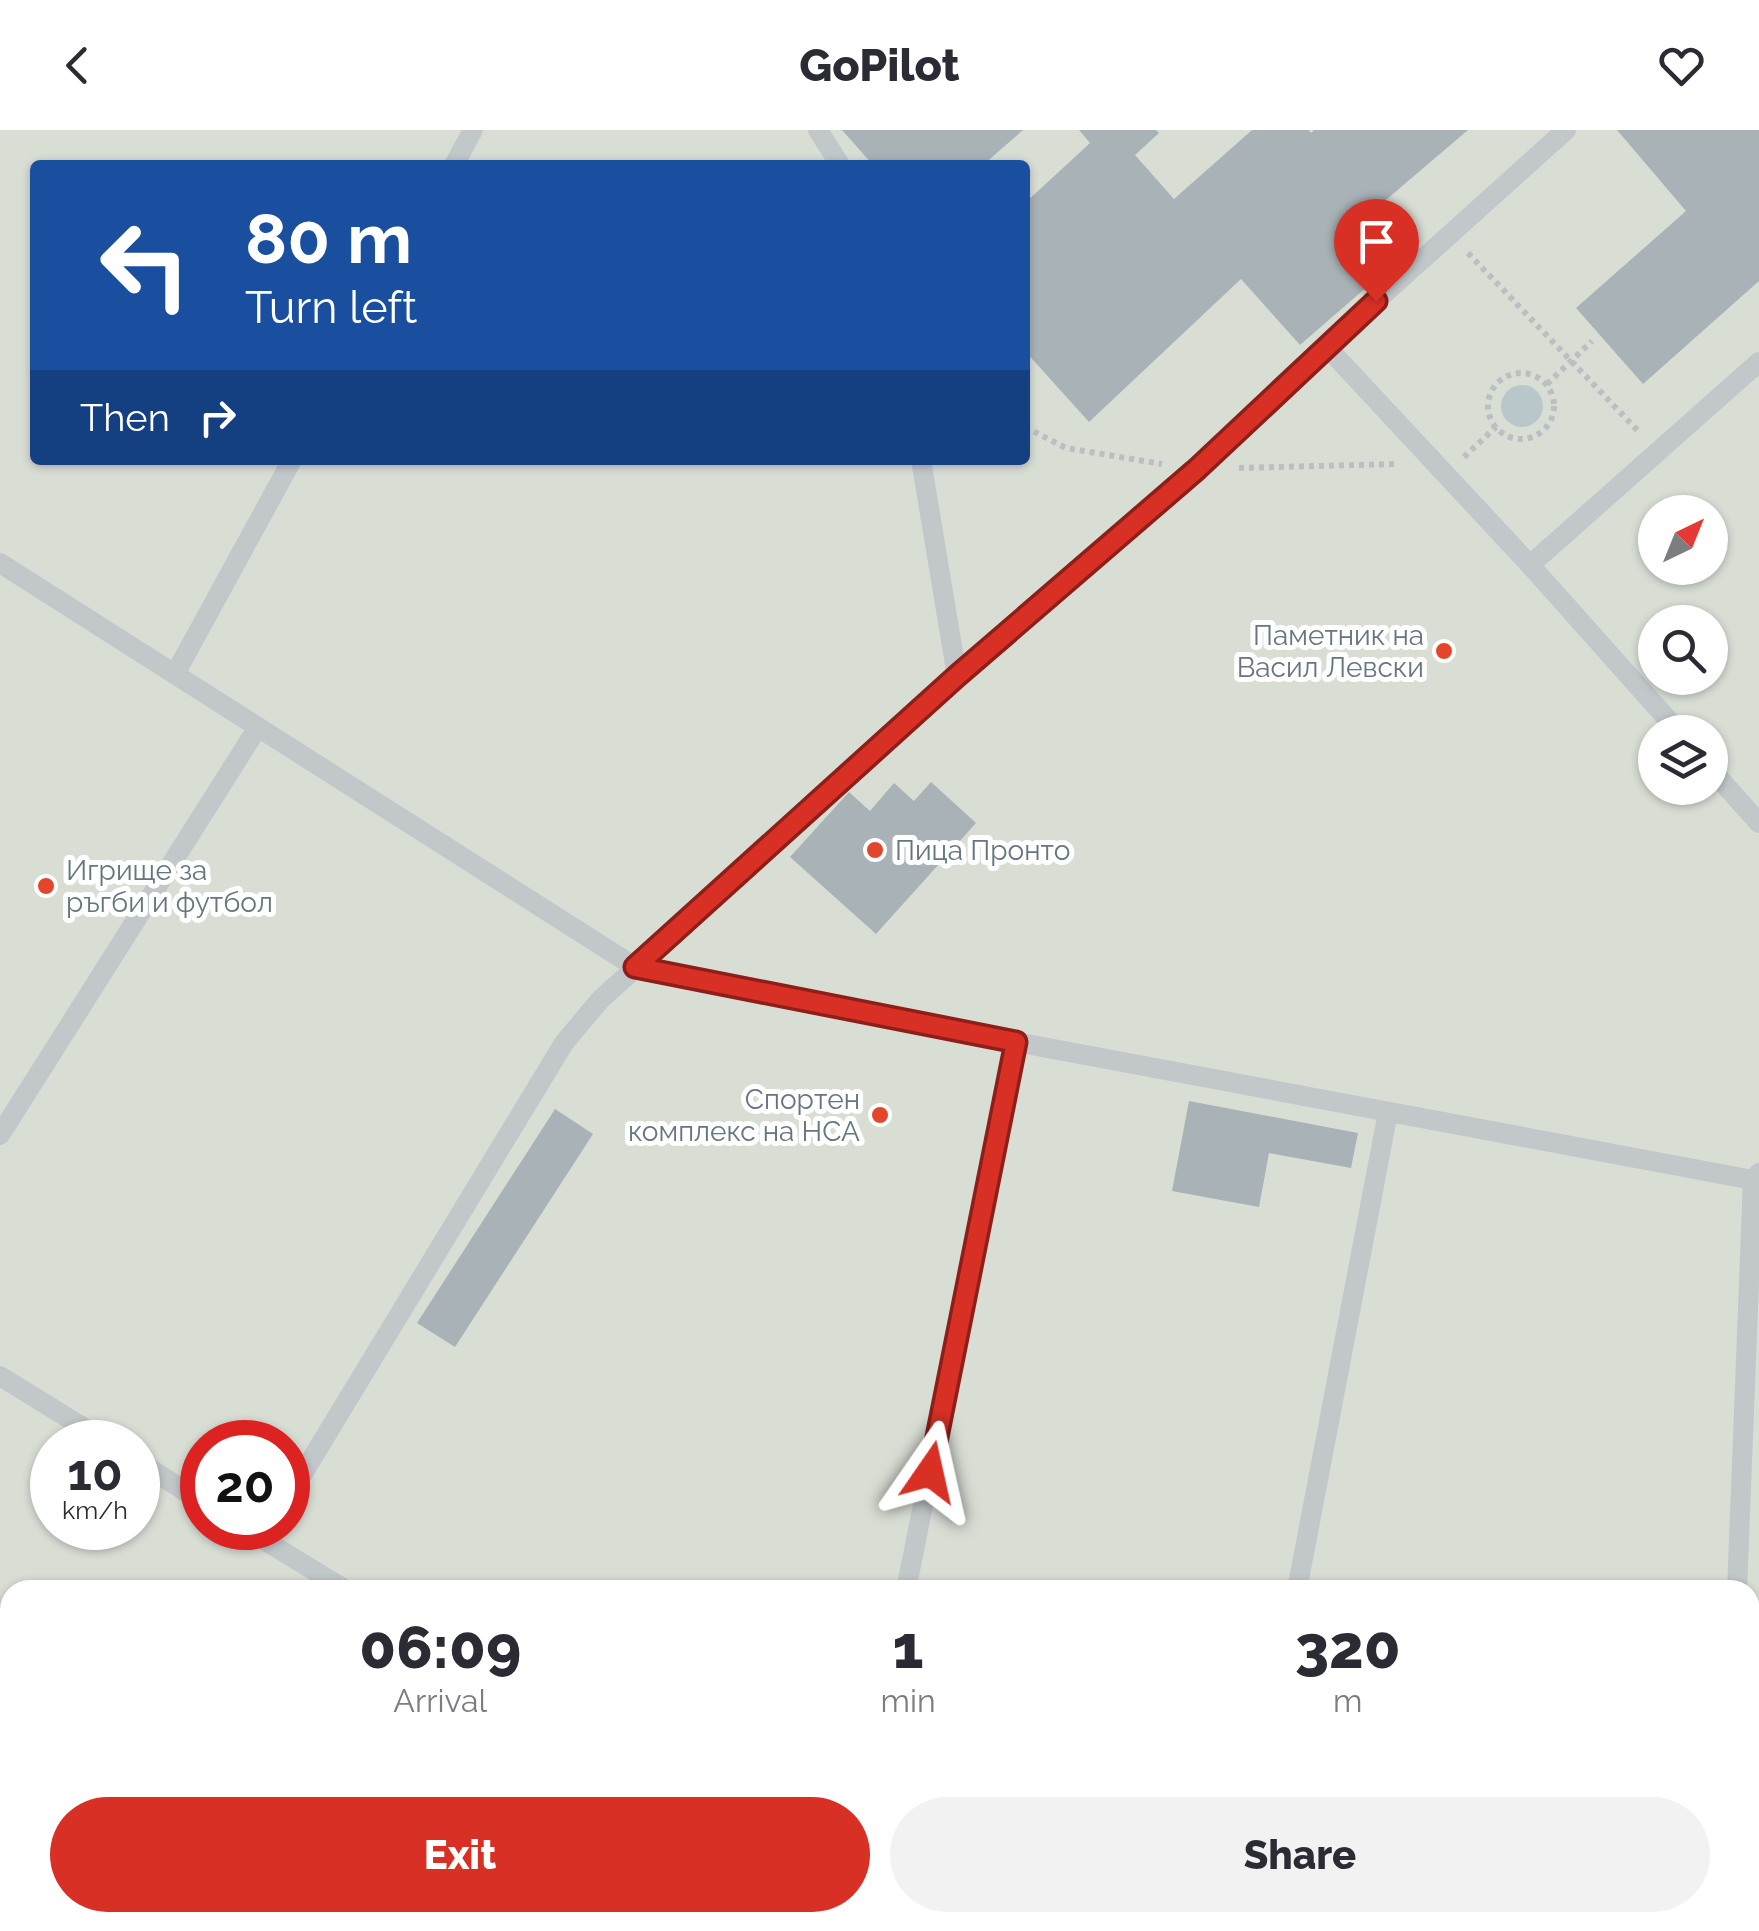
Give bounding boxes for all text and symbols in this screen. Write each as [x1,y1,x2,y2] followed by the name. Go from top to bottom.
[50,38,105,93] icon: back
[1654,38,1709,93] icon: heart
[799,39,960,92] text: GoPilot
[245,197,412,279] text: 80 m
[1334,199,1419,302] pin
[80,200,210,330] icon: left
[1349,214,1404,269] icon: arrive
[245,281,417,334] text: Turn left
[190,390,245,445] icon: right
[80,395,170,440] text: Then
[1638,495,1728,585] north arrow
[1638,495,1728,805] map controls
[1638,605,1728,695] button: search
[1237,619,1424,684] place label: Паметник на Васил Левски
[1433,640,1455,662] marker: Паметник на Васил Левски
[1638,715,1728,805] button: layers
[895,834,1071,867] place label: Пица Пронто
[864,839,886,861] marker: Пица Пронто
[66,854,273,919] place label: Игрище за ръгби и футбол
[35,875,57,897] marker: Игрище за ръгби и футбол
[628,1083,860,1148] place label: Спортен комплекс на НСА
[869,1104,891,1126] marker: Спортен комплекс на НСА
[180,1420,310,1550] speed limit sign: 20
[878,1420,982,1524] position arrow
[67,1443,123,1502] text: 10
[62,1495,128,1525] text: km/h
[359,1612,521,1682] text: 06:09
[893,1612,924,1682] text: 1
[1295,1612,1401,1682] text: 320
[393,1682,487,1719] text: Arrival
[881,1682,936,1719] text: min
[1333,1682,1362,1719] text: m
[50,1797,870,1912] button: Exit
[890,1797,1710,1912] button: Share

